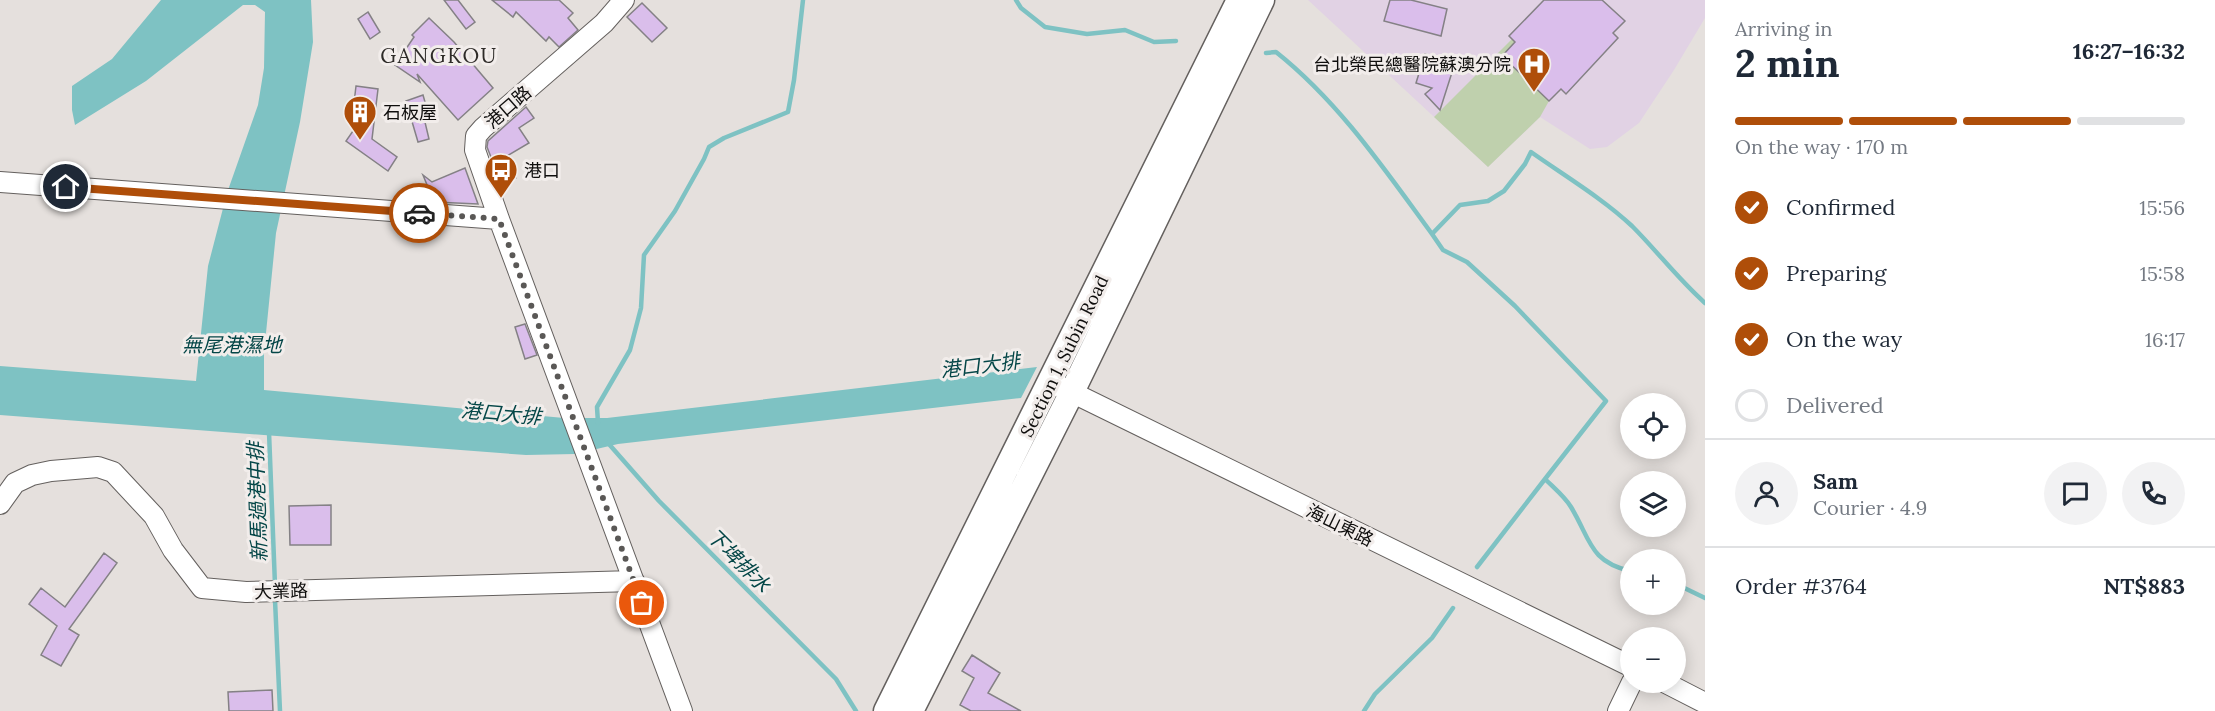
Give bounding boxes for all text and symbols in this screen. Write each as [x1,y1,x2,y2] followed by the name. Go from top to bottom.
[1735,16,1832,41] text: Arriving in
[2073,37,2185,65] text: 16:27–16:32
[1735,38,1840,88] text: 2 min
[380,42,498,69] district label: GANGKOU
[1516,46,1552,93] hospital icon: 台北榮民總醫院蘇澳分院
[1313,53,1511,76] place label: 台北榮民總醫院蘇澳分院
[480,81,536,133] street label: 港口路
[342,94,378,141] building icon: 石板屋
[383,101,437,124] place label: 石板屋
[1735,134,1908,159] text: On the way · 170 m
[483,152,519,199] bus stop icon: 港口
[524,159,560,182] place label: 港口
[40,161,91,212] pin
[49,170,82,203] icon: home
[389,183,449,243] courier
[1735,191,1768,224] icon: check
[1786,193,1895,221] text: Confirmed
[2139,195,2185,220] text: 15:56
[403,197,436,230] icon: car
[1735,257,1768,290] icon: check
[1786,259,1886,287] text: Preparing
[2140,261,2185,286] text: 15:58
[1015,271,1113,441] street label: Section 1, Subin Road
[1735,323,1768,356] icon: check
[1786,325,1902,353] text: On the way
[2145,327,2185,352] text: 16:17
[182,332,284,357] water label: 無尾港濕地
[939,347,1024,382] water label: 港口大排
[1786,391,1884,419] text: Delivered
[1620,393,1686,693] map controls
[1620,393,1686,459] button: locate
[460,397,545,429] water label: 港口大排
[242,439,272,562] water label: 新馬過港中排
[1735,462,1798,525] button: person
[2044,462,2107,525] button: chat
[2122,462,2185,525] button: phone
[1813,467,1858,495] text: Sam
[1620,471,1686,537] button: layers
[1813,495,1927,520] text: Courier · 4.9
[1303,499,1377,551] street label: 海山東路
[702,523,777,598] water label: 下埤排水
[1620,549,1686,615] button: +
[1735,572,1867,600] text: Order #3764
[2103,572,2185,600] text: NT$883
[616,577,667,628] pin
[254,579,308,603] street label: 大業路
[625,586,658,619] icon: bag
[1620,627,1686,693] button: −

